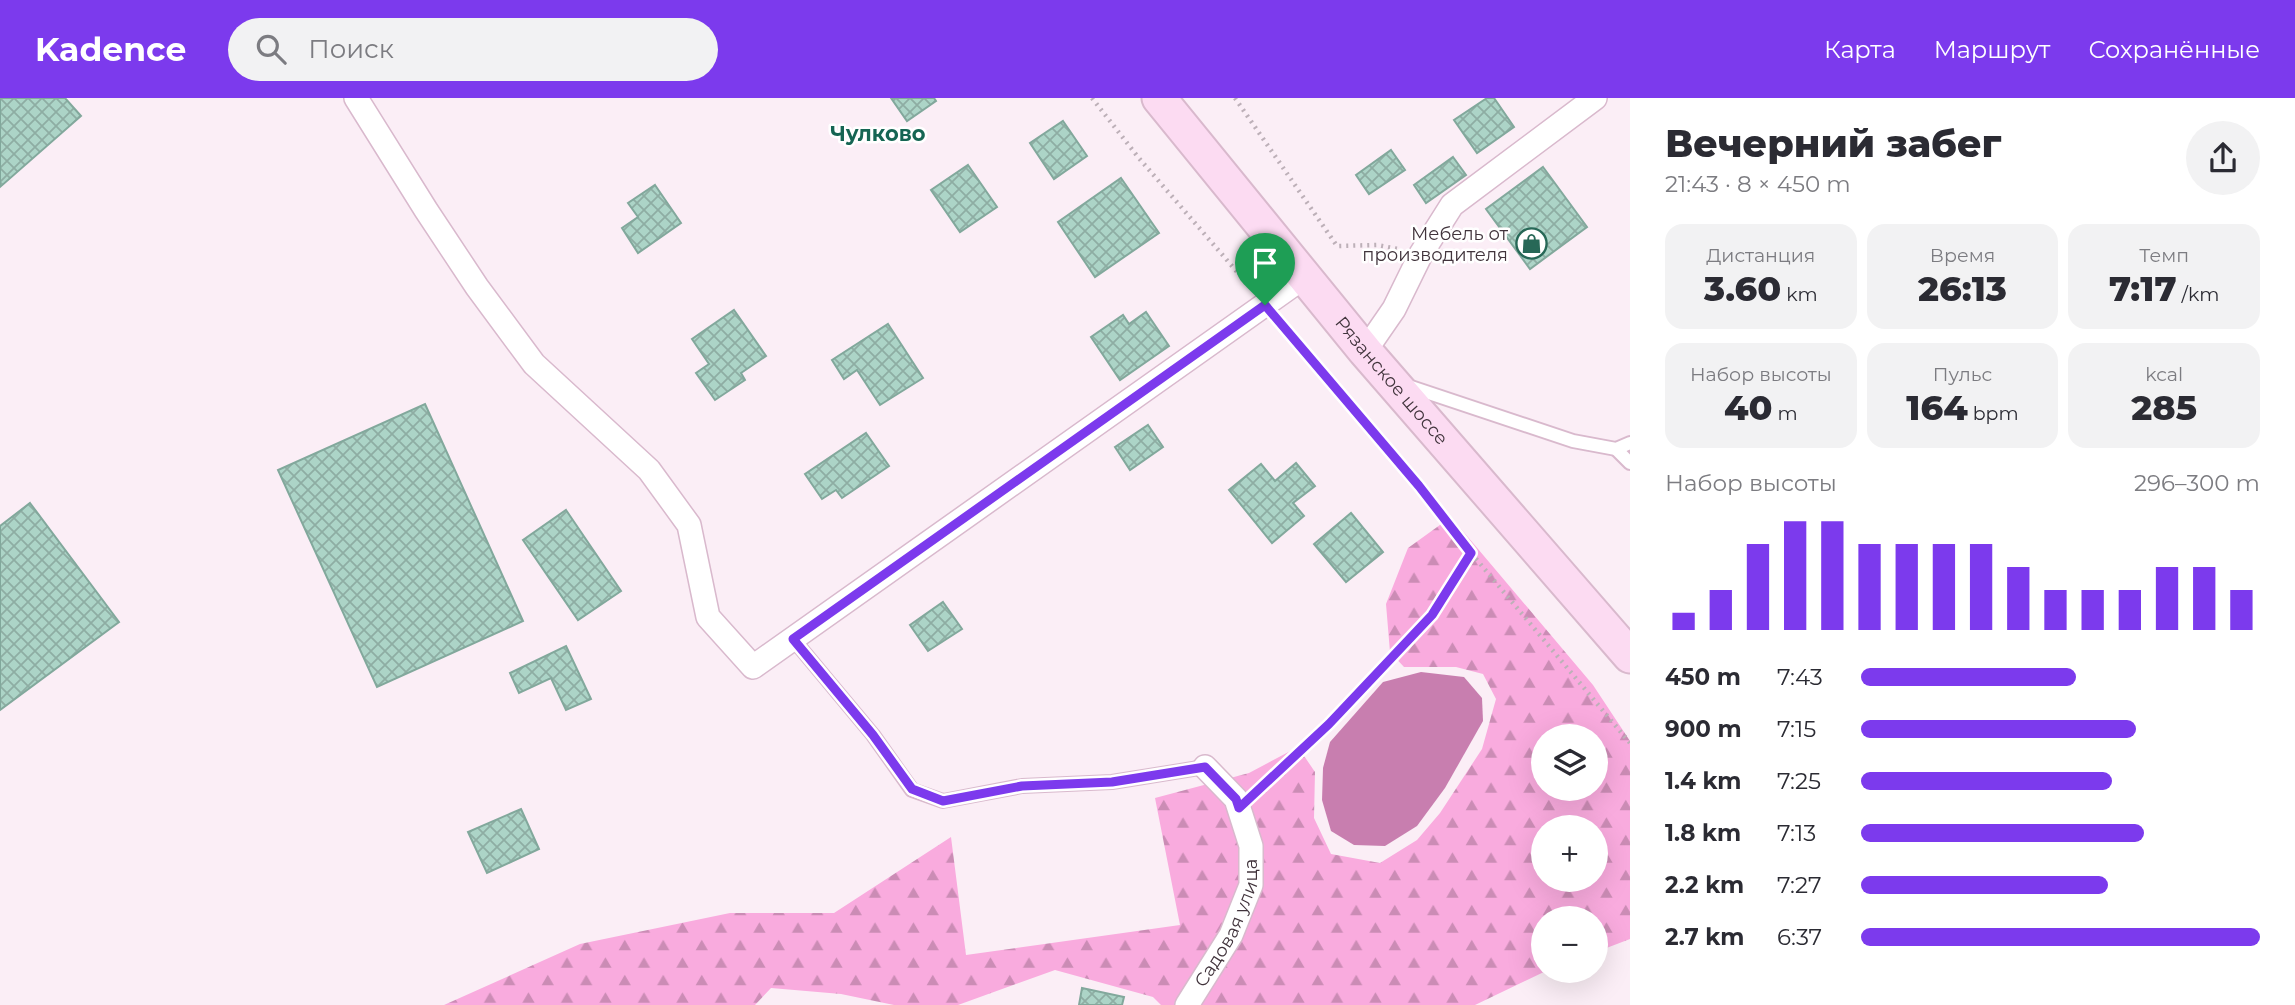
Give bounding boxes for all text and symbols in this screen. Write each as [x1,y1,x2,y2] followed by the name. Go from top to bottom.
[228,18,718,81] search box
[35,29,186,69] text: Kadence
[252,30,290,68] icon: search
[308,33,394,65] text: Поиск
[1824,35,1896,64] text: Карта
[1934,35,2050,64] text: Маршрут
[2088,35,2260,64] text: Сохранённые
[1665,120,2002,167] text: Вечерний забег
[830,121,926,146] district label: Чулково
[2186,121,2260,195] button: share
[1665,170,1851,198] text: 21:43 · 8 × 450 m
[1362,223,1508,266] place label: Мебель от производителя
[1514,227,1548,261] shop icon: Мебель от производителя
[1235,233,1295,305] pin
[1246,244,1284,282] icon: arrive
[1706,244,1815,267] text: Дистанция
[1930,244,1995,267] text: Время
[2139,244,2189,267] text: Темп
[1704,267,1781,310] text: 3.60
[1918,267,2007,310] text: 26:13
[2109,267,2177,310] text: 7:17
[1781,283,1818,306] text: km
[2177,283,2219,306] text: /km
[1330,312,1453,449] street label: Рязанское шоссе
[1690,363,1832,386] text: Набор высоты
[1933,363,1992,386] text: Пульс
[2145,363,2183,386] text: kcal
[1724,386,1773,429] text: 40
[1906,386,1968,429] text: 164
[2131,386,2197,429] text: 285
[1773,402,1798,425] text: m
[1968,402,2019,425] text: bpm
[1665,469,1837,497] text: Набор высоты
[2134,469,2260,497] text: 296–300 m
[1665,663,1741,691] text: 450 m
[1777,663,1823,691] text: 7:43
[1665,715,1742,743] text: 900 m
[1777,715,1816,743] text: 7:15
[1531,724,1608,983] map controls
[1531,724,1608,801] button: layers
[1665,767,1742,795] text: 1.4 km
[1777,767,1821,795] text: 7:25
[1531,815,1608,892] button: +
[1665,819,1741,847] text: 1.8 km
[1777,819,1816,847] text: 7:13
[1190,859,1263,991] street label: Садовая улица
[1665,871,1744,899] text: 2.2 km
[1777,871,1822,899] text: 7:27
[1531,906,1608,983] button: −
[1665,923,1744,951] text: 2.7 km
[1777,923,1822,951] text: 6:37

